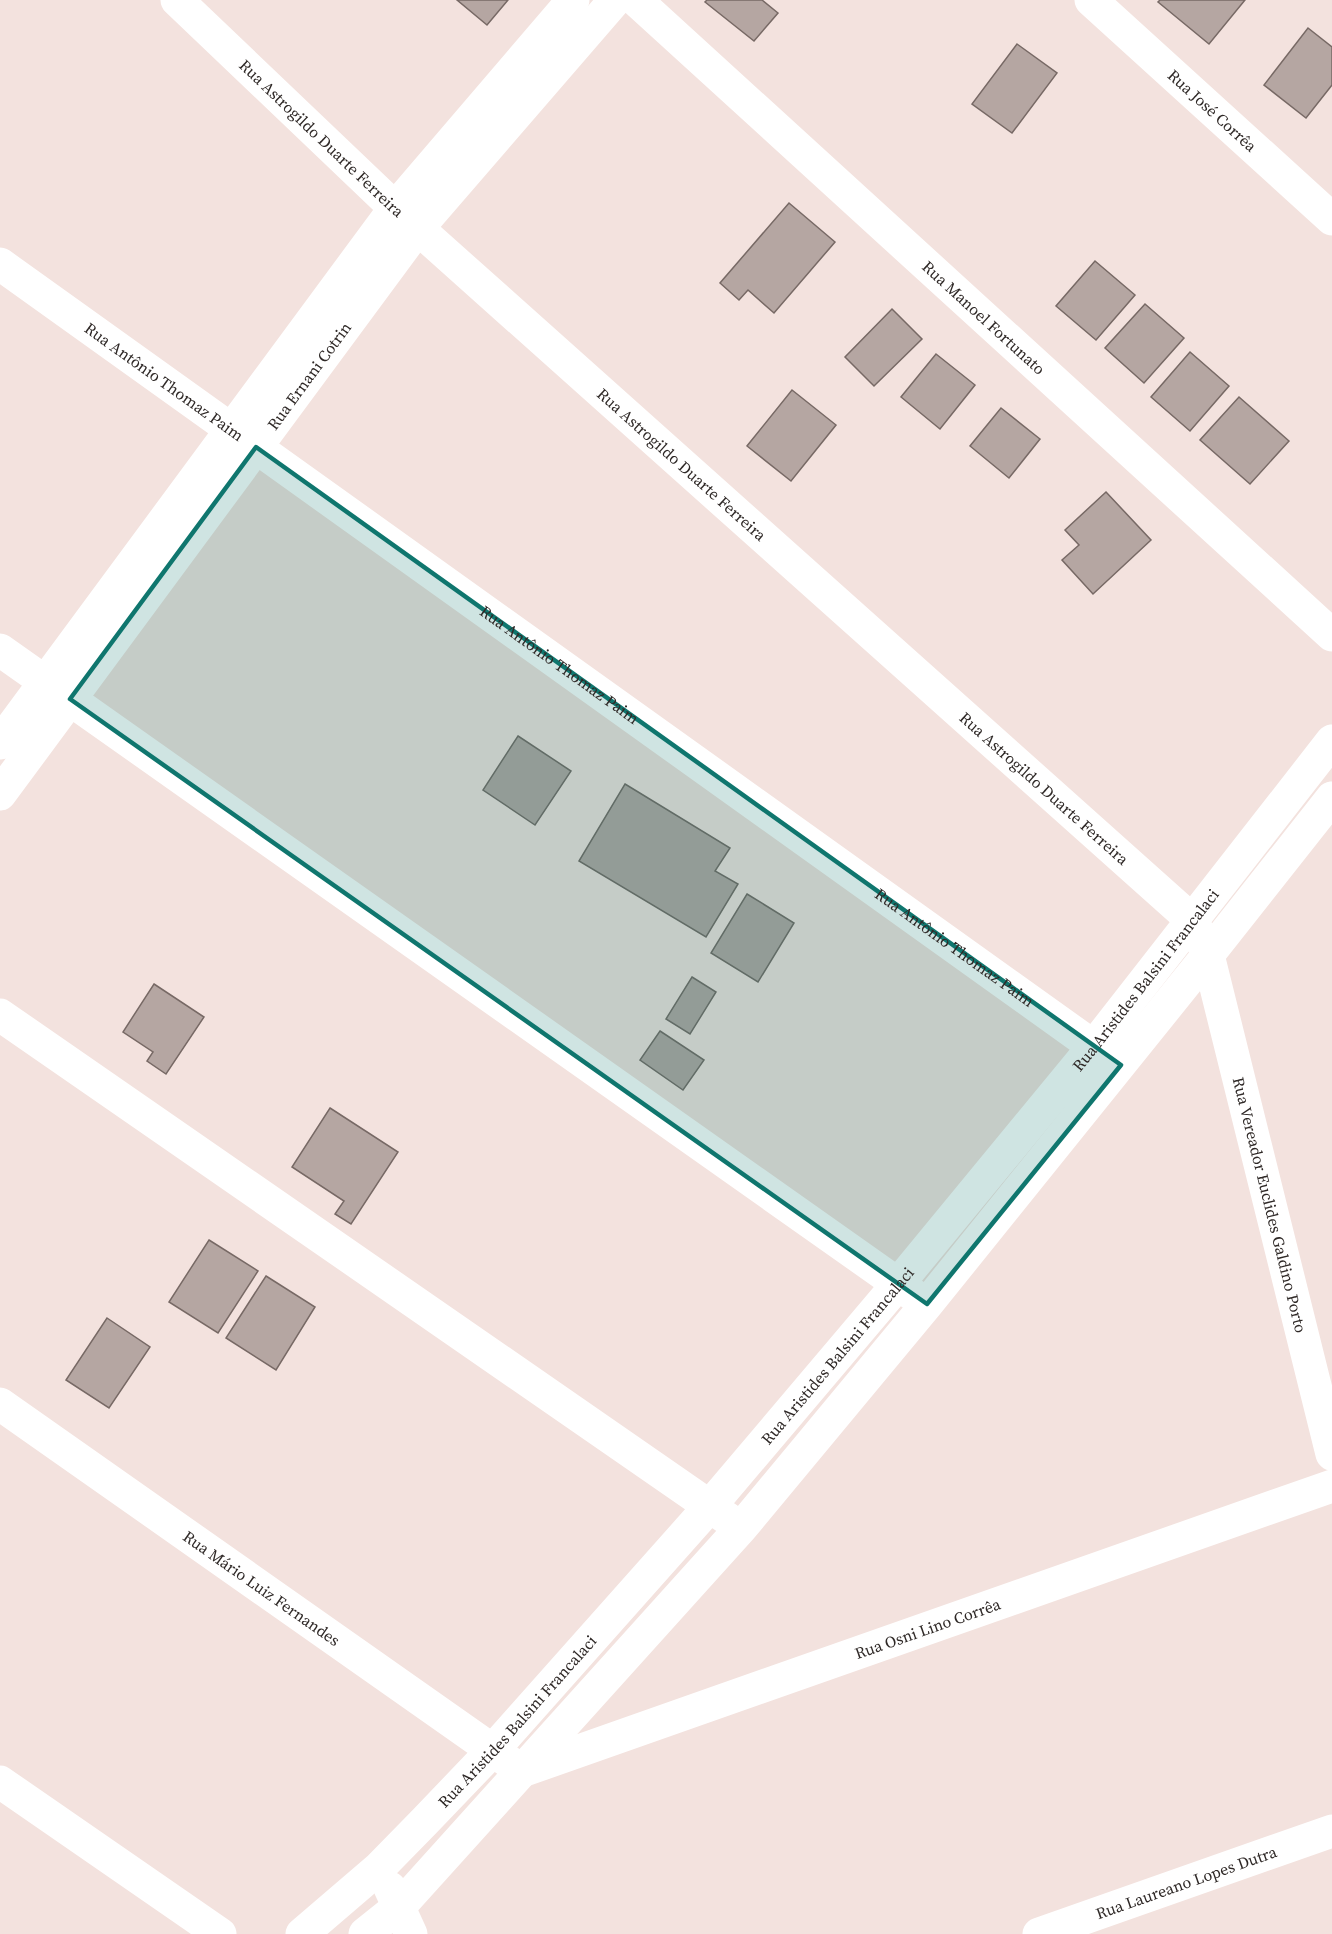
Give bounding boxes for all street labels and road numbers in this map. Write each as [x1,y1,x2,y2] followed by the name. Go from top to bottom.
[235,54,409,223] street label: Rua Astrogildo Duarte Ferreira
[1163,64,1262,157] street label: Rua José Corrêa
[918,256,1050,379] street label: Rua Manoel Fortunato
[80,317,248,446] street label: Rua Antônio Thomaz Paim
[262,317,356,434] street label: Rua Ernani Cotrin
[593,383,772,546] street label: Rua Astrogildo Duarte Ferreira
[475,600,644,729] street label: Rua Antônio Thomaz Paim
[955,707,1134,870] street label: Rua Astrogildo Duarte Ferreira
[871,883,1039,1012] street label: Rua Antônio Thomaz Paim
[1067,884,1224,1076] street label: Rua Aristides Balsini Francalaci
[1228,1075,1312,1335] street label: Rua Vereador Euclides Galdino Porto
[756,1262,919,1449] street label: Rua Aristides Balsini Francalaci
[179,1525,345,1651] street label: Rua Mário Luiz Fernandes
[852,1592,1004,1664] street label: Rua Osni Lino Corrêa
[433,1630,601,1812] street label: Rua Aristides Balsini Francalaci
[1093,1840,1280,1924] street label: Rua Laureano Lopes Dutra

